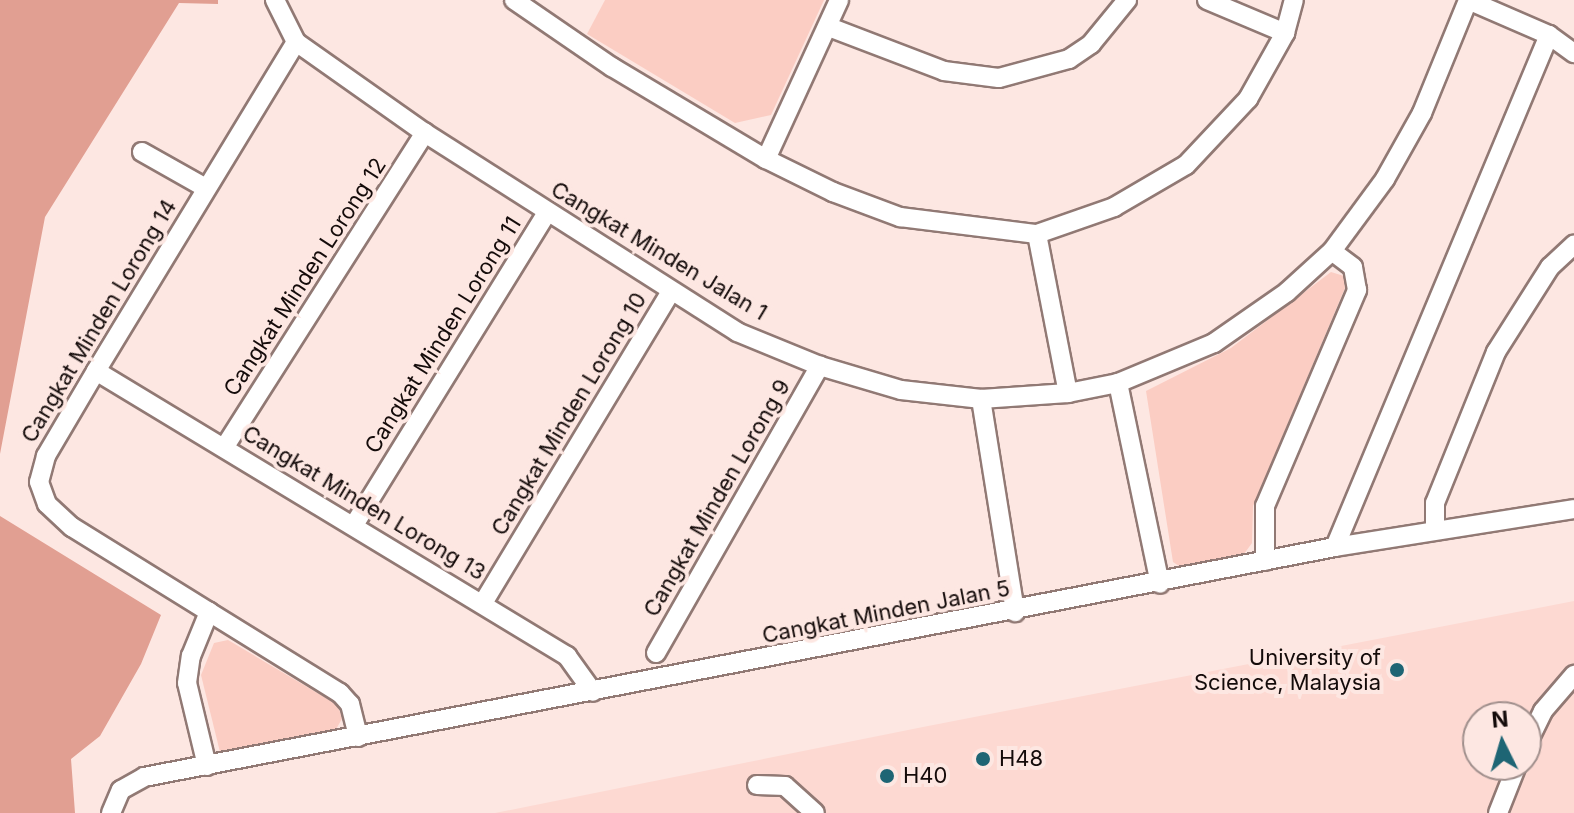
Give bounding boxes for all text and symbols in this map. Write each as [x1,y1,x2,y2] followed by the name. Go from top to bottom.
[218,153,392,401] street label: Cangkat Minden Lorong 12
[546,176,772,326] street label: Cangkat Minden Jalan 1
[16,195,182,447] street label: Cangkat Minden Lorong 14
[359,212,527,458] street label: Cangkat Minden Lorong 11
[486,288,652,540] street label: Cangkat Minden Lorong 10
[638,375,796,621] street label: Cangkat Minden Lorong 9
[238,420,490,586] street label: Cangkat Minden Lorong 13
[760,575,1012,649] street label: Cangkat Minden Jalan 5
[1194,644,1381,696] place label: University of Science, Malaysia
[1388,661,1406,679] marker: University of Science, Malaysia
[1462,701,1542,781] north arrow
[1491,705,1510,733] text: N
[999,746,1043,772] place label: H48
[974,750,992,768] marker: H48
[903,763,947,789] place label: H40
[878,767,896,785] marker: H40

